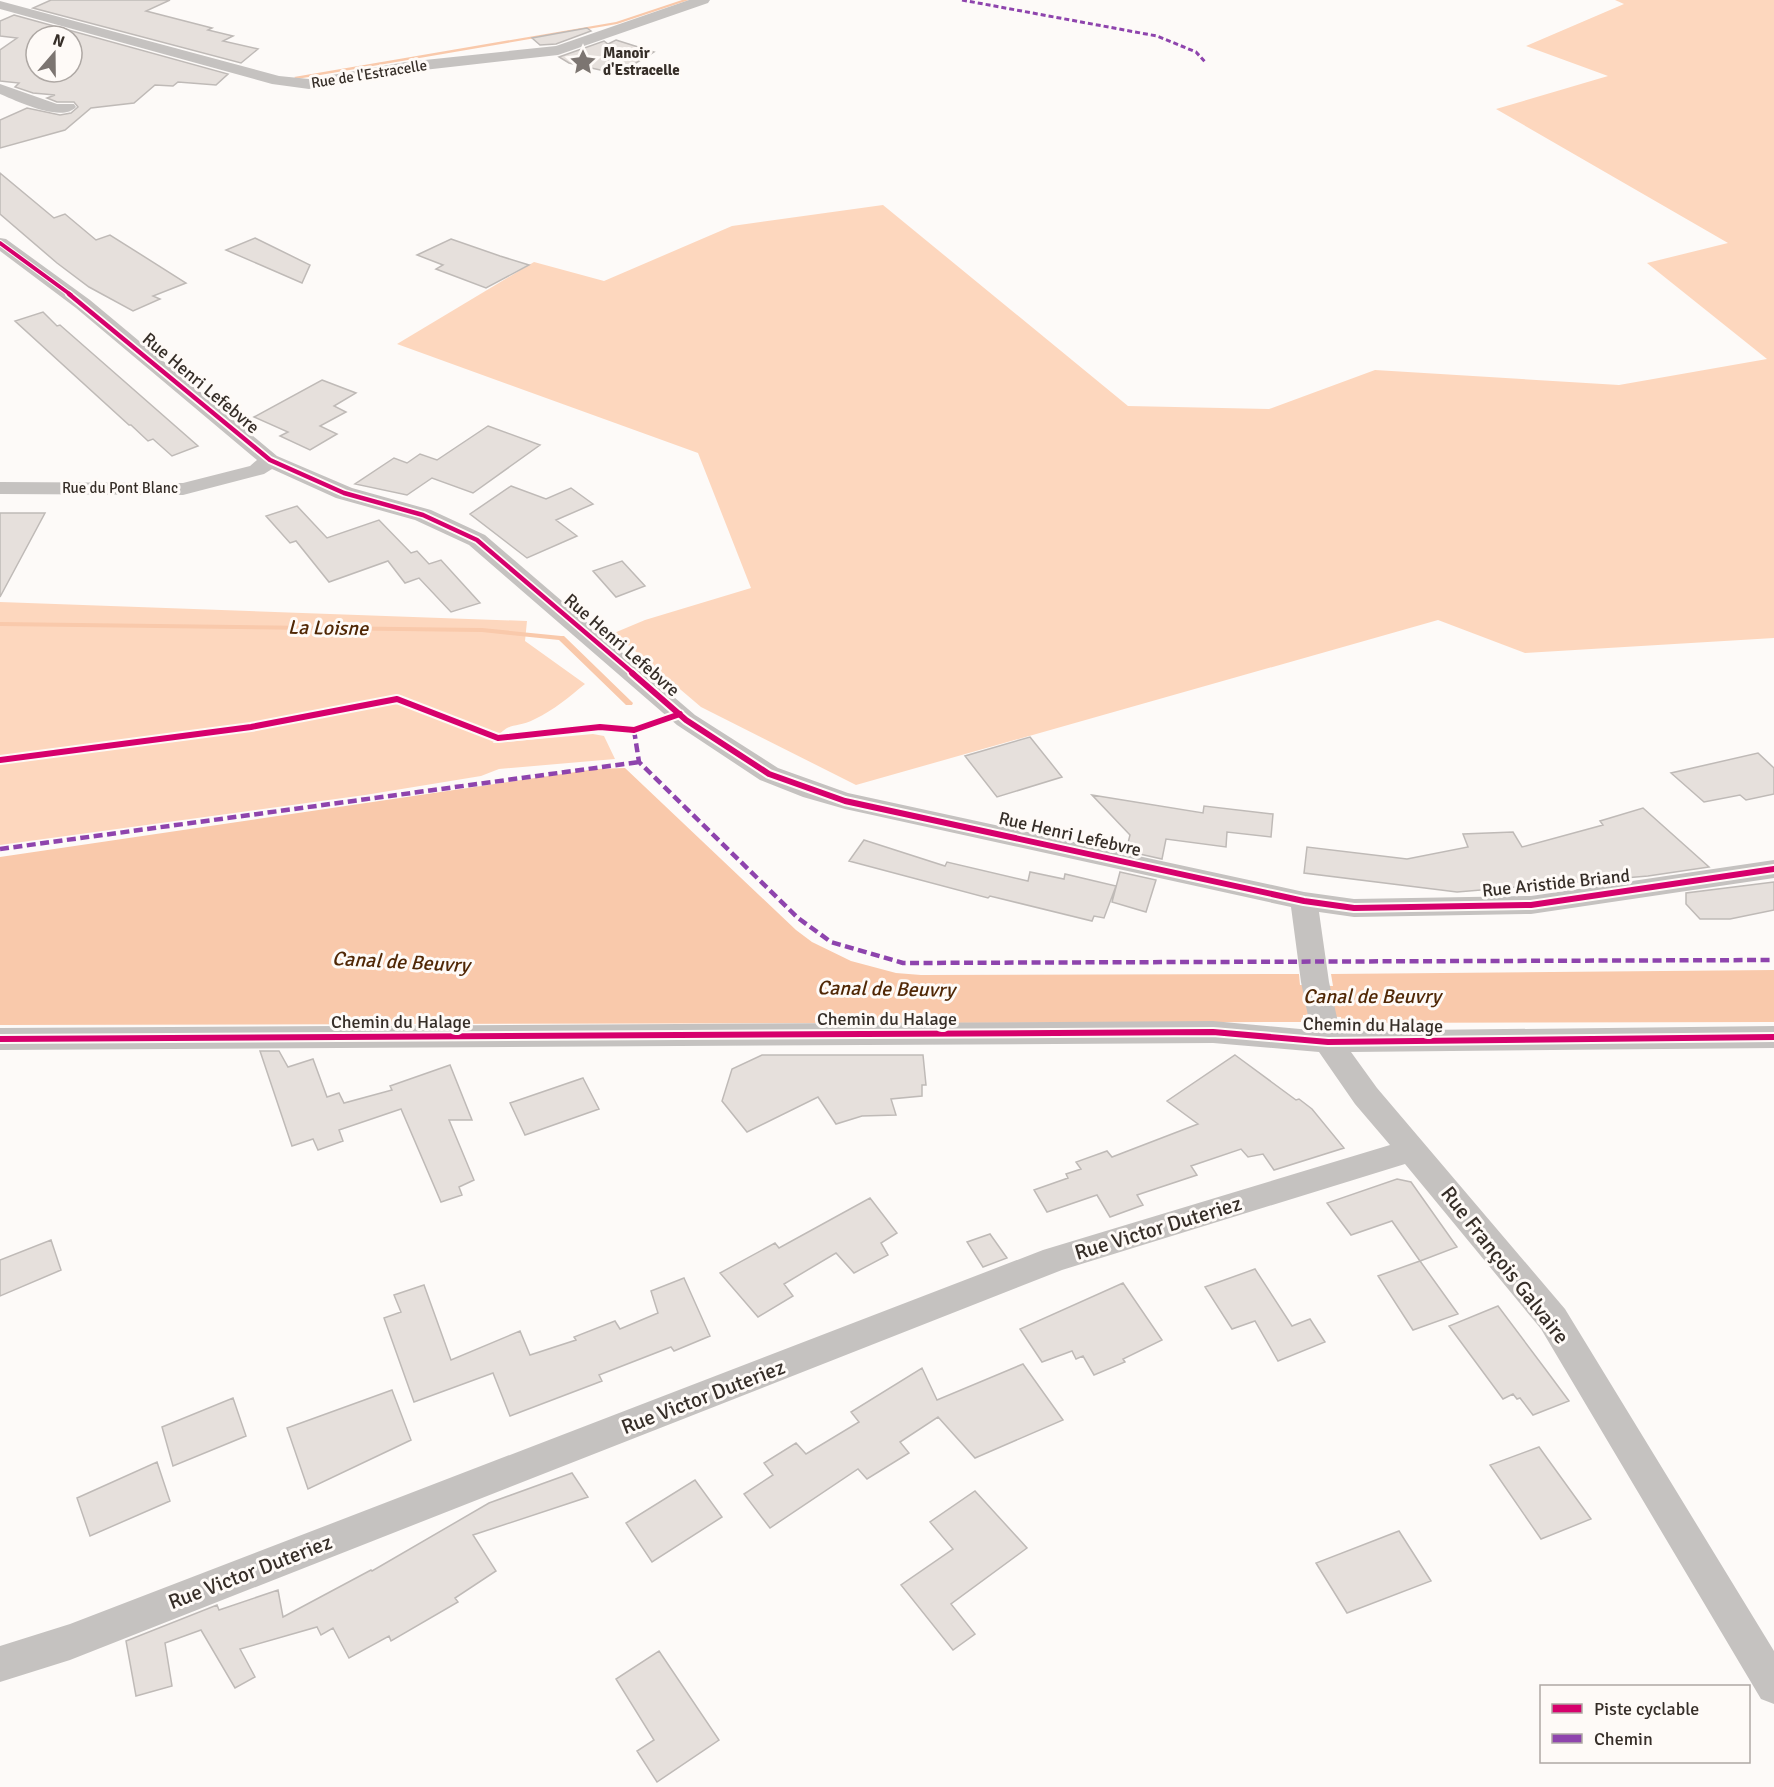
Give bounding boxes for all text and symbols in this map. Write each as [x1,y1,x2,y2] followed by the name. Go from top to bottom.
[24,24,84,84] north arrow
[50,30,67,52] text: N
[603,44,680,79] place label: Manoir d'Estracelle
[568,47,598,77] place icon: Manoir d'Estracelle
[310,56,428,92] street label: Rue de l'Estracelle
[138,328,264,438] street label: Rue Henri Lefebvre
[62,479,178,497] street label: Rue du Pont Blanc
[560,589,684,701] street label: Rue Henri Lefebvre
[288,615,369,641] water label: La Loisne
[997,807,1143,861] street label: Rue Henri Lefebvre
[1481,864,1631,902] street label: Rue Aristide Briand
[332,946,473,978] water label: Canal de Beuvry
[817,975,958,1003] water label: Canal de Beuvry
[1303,984,1444,1009] water label: Canal de Beuvry
[817,1008,957,1030] street label: Chemin du Halage
[331,1011,471,1033] street label: Chemin du Halage
[1303,1013,1443,1037] street label: Chemin du Halage
[1435,1181,1575,1349] street label: Rue François Galvaire
[1071,1190,1245,1266] street label: Rue Victor Duteriez
[617,1354,789,1440] street label: Rue Victor Duteriez
[164,1529,336,1615] street label: Rue Victor Duteriez
[1540,1685,1750,1763] legend
[1594,1698,1699,1720] text: Piste cyclable
[1594,1728,1653,1750] text: Chemin

